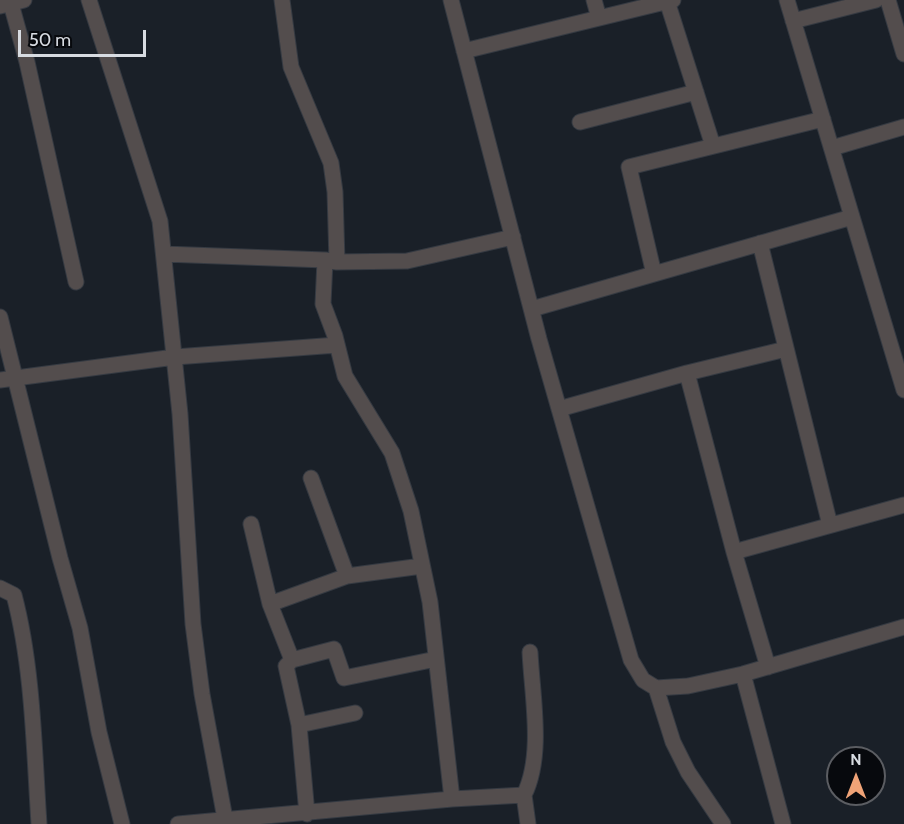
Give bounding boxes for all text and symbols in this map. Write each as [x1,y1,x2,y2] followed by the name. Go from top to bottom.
[21,18,148,56] scale bar
[29,29,71,51] text: 50 m
[826,746,886,806] north arrow
[850,750,862,769] text: N

